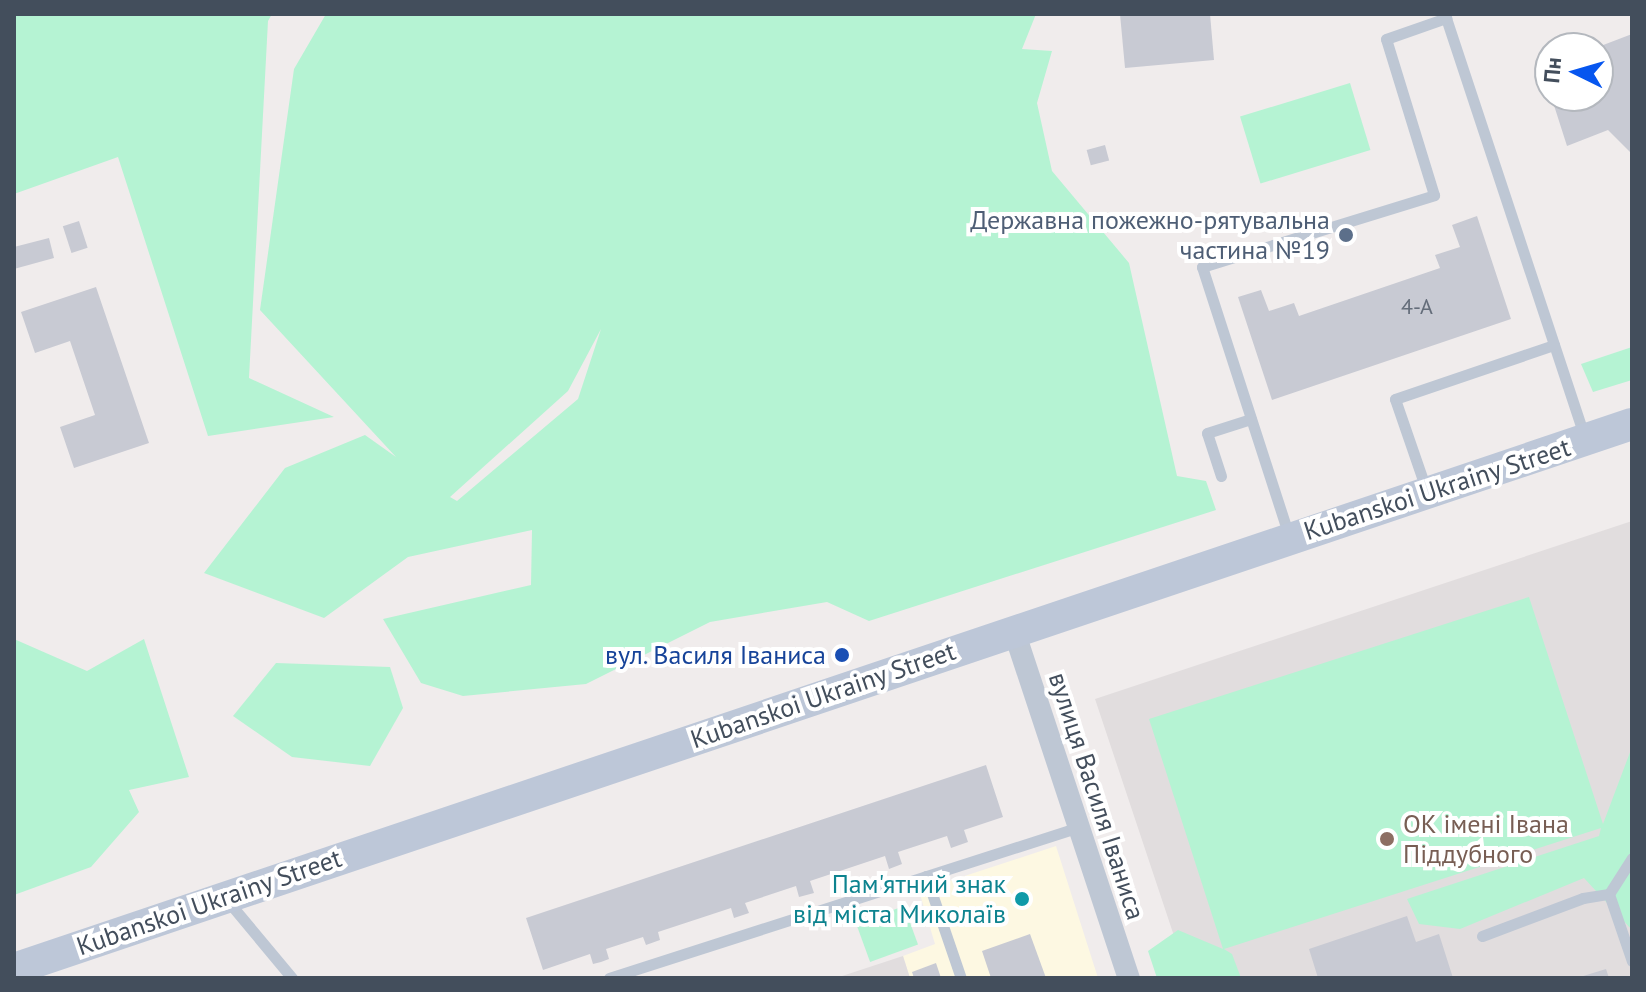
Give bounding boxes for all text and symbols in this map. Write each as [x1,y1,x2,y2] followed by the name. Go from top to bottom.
[1534,32,1614,112] north arrow
[1537,56,1567,84] text: Пн
[970,204,1330,266] place label: Державна пожежно-рятувальна частина №19
[1337,226,1355,244] marker: Державна пожежно-рятувальна частина №19
[1401,294,1433,320] house number: 4-А
[1299,431,1575,547] street label: Kubanskoi Ukrainy Street
[686,635,960,755] street label: Kubanskoi Ukrainy Street
[603,639,826,671] place label: вул. Василя Іваниса
[833,646,851,664] marker: вул. Василя Іваниса
[1042,668,1152,924] street label: вулиця Василя Іваниса
[1403,808,1569,870] place label: ОК імені Івана Піддубного
[1378,830,1396,848] marker: ОК імені Івана Піддубного
[72,842,346,962] street label: Kubanskoi Ukrainy Street
[793,868,1006,930] place label: Пам'ятний знак від міста Миколаїв
[1013,890,1031,908] marker: Пам'ятний знак від міста Миколаїв

